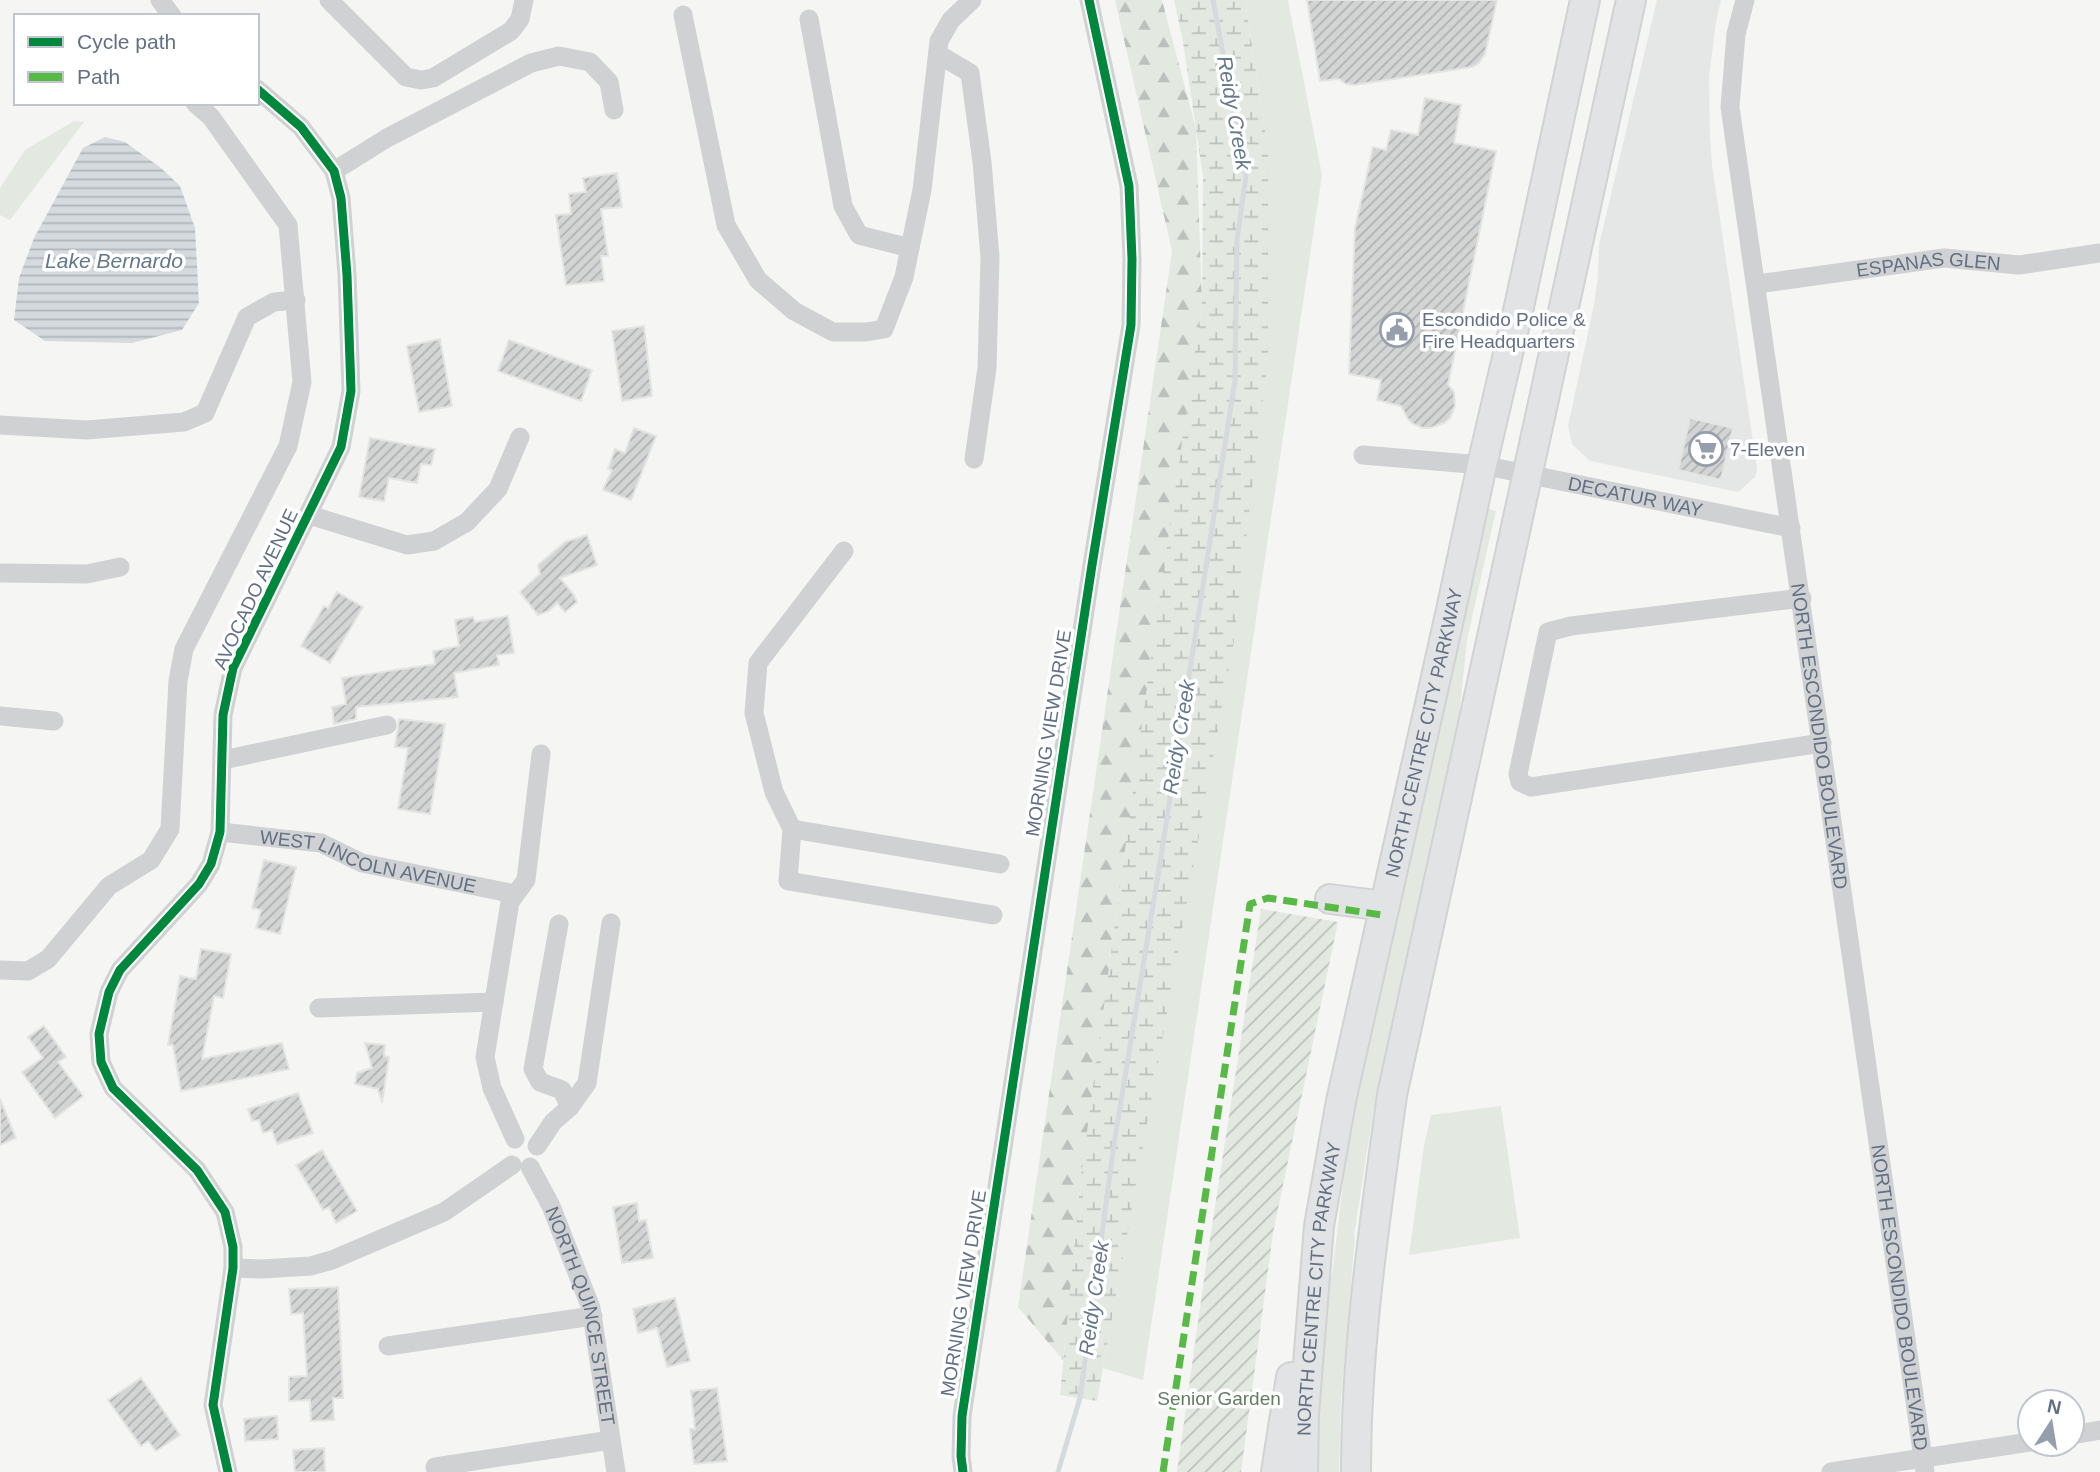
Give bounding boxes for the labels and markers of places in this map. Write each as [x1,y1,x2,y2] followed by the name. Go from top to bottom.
[1422,309,1586,352] place label: Escondido Police & Fire Headquarters
[1378,311,1416,349] public building icon: Escondido Police & Fire Headquarters
[1687,430,1725,468] supermarket icon: 7-Eleven
[1730,439,1805,460] place label: 7-Eleven

